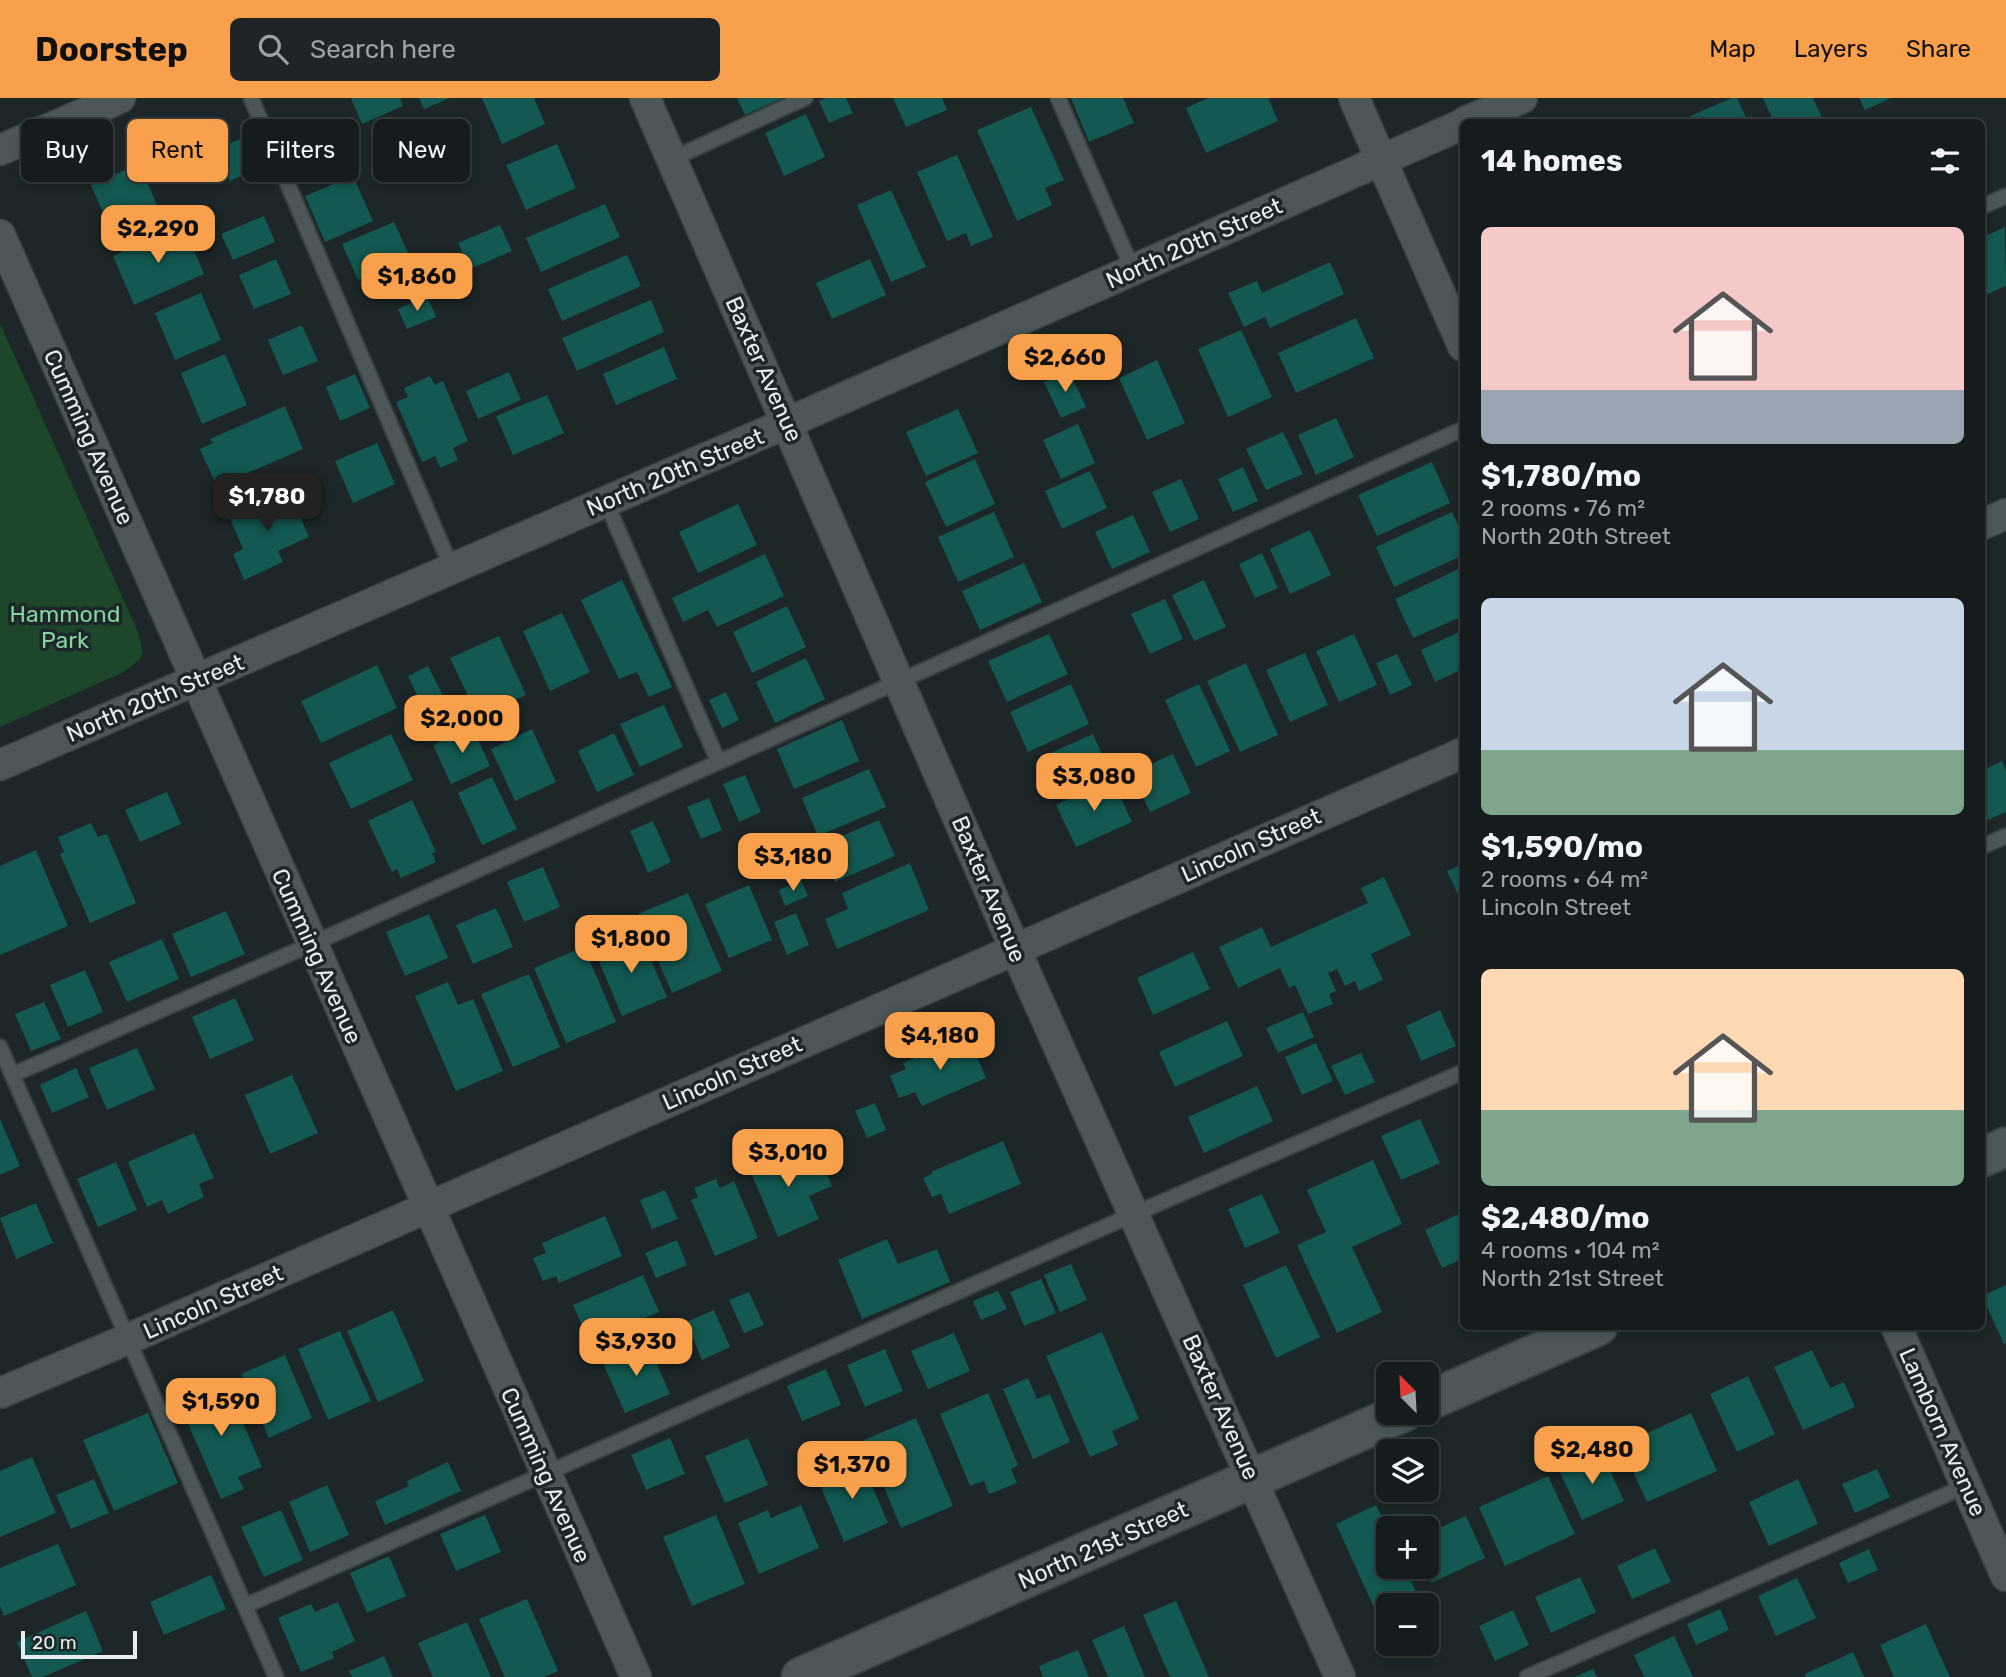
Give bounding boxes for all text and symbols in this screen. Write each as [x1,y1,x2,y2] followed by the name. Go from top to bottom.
[230,18,720,81] search box
[35,30,188,69] text: Doorstep
[254,30,292,68] icon: search
[310,34,456,65] text: Search here
[1709,35,1756,63] text: Map
[1794,35,1868,63] text: Layers
[1906,35,1971,63] text: Share
[21,119,113,182] chip: Buy
[127,119,228,182] chip: Rent
[242,119,359,182] chip: Filters
[373,119,470,182] chip: New
[1926,142,1964,180] icon: filters
[1481,143,1623,179] text: 14 homes
[1102,192,1286,294] street label: North 20th Street
[101,206,215,265] pin: $2,290
[117,214,199,242] text: $2,290
[360,254,474,313] pin: $1,860
[377,262,457,290] text: $1,860
[1660,273,1786,399] icon: home
[719,292,809,446] street label: Baxter Avenue
[1008,334,1122,394] pin: $2,660
[1024,343,1106,371] text: $2,660
[38,345,140,529] street label: Cumming Avenue
[582,422,768,522] street label: North 20th Street
[1481,458,1641,494] text: $1,780/mo
[210,474,324,533] pin: $1,780
[229,482,305,510] text: $1,780
[1481,494,1645,522] text: 2 rooms · 76 m²
[1481,522,1671,550] text: North 20th Street
[10,600,120,654] park label: Hammond Park
[1660,644,1786,770] icon: home
[62,648,248,748] street label: North 20th Street
[405,696,519,755] pin: $2,000
[420,704,504,732] text: $2,000
[1037,754,1151,813] pin: $3,080
[1052,762,1136,790] text: $3,080
[1177,802,1325,888] street label: Lincoln Street
[946,812,1032,966] street label: Baxter Avenue
[1481,829,1643,865] text: $1,590/mo
[736,834,850,893] pin: $3,180
[754,842,832,870] text: $3,180
[266,864,368,1048] street label: Cumming Avenue
[1481,865,1648,893] text: 2 rooms · 64 m²
[1481,893,1631,921] text: Lincoln Street
[574,916,688,975] pin: $1,800
[591,924,671,952] text: $1,800
[883,1012,997,1072] pin: $4,180
[1660,1015,1786,1141] icon: home
[901,1021,979,1049] text: $4,180
[658,1030,806,1116] street label: Lincoln Street
[731,1130,845,1189] pin: $3,010
[748,1138,828,1166] text: $3,010
[1481,1200,1650,1236] text: $2,480/mo
[1481,1236,1660,1264] text: 4 rooms · 104 m²
[139,1259,287,1345] street label: Lincoln Street
[1481,1264,1664,1292] text: North 21st Street
[579,1318,693,1378] pin: $3,930
[595,1327,677,1355] text: $3,930
[1176,1330,1266,1484] street label: Baxter Avenue
[1893,1344,1993,1520] street label: Lamborn Avenue
[1376,1362,1438,1424] north arrow
[1376,1362,1439,1656] map controls
[164,1378,278,1438] pin: $1,590
[495,1383,597,1567] street label: Cumming Avenue
[182,1387,260,1415] text: $1,590
[1535,1426,1649,1486] pin: $2,480
[1550,1435,1634,1463] text: $2,480
[1376,1439,1439,1502] button: layers
[795,1442,909,1501] pin: $1,370
[813,1450,891,1478] text: $1,370
[1014,1495,1192,1595] street label: North 21st Street
[1376,1516,1439,1579] button: +
[1376,1593,1439,1656] button: −
[21,1628,136,1660] scale bar
[32,1631,77,1654] text: 20 m

